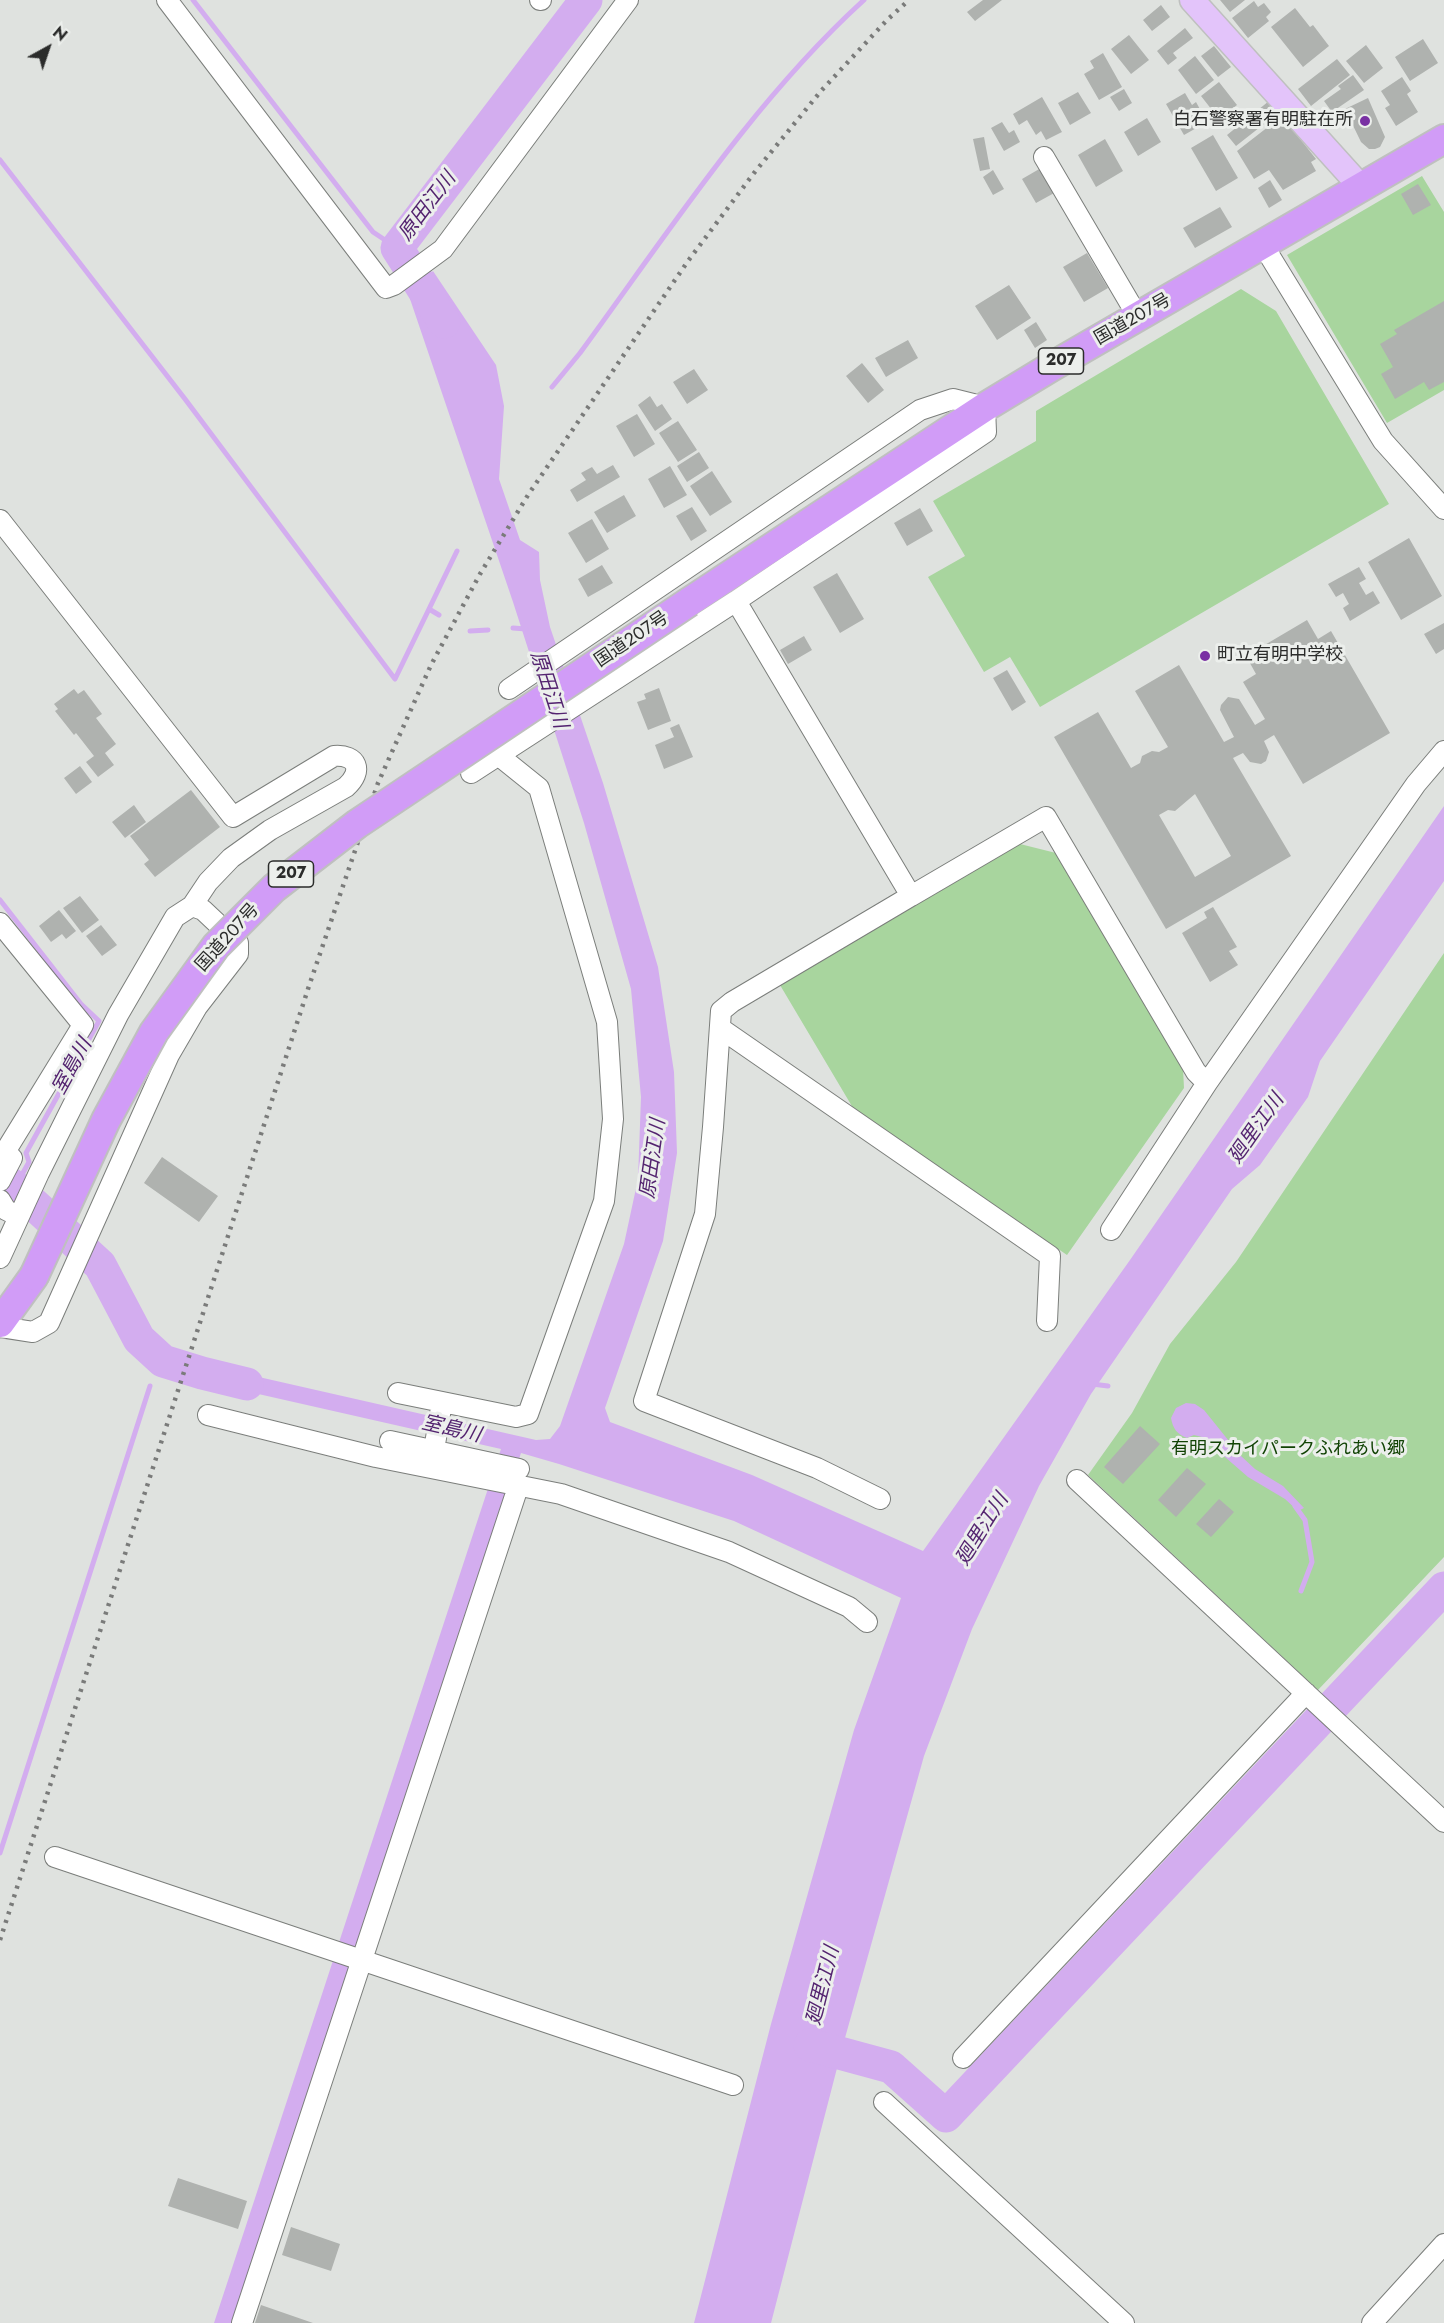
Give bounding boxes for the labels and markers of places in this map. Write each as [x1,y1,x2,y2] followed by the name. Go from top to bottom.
[1173,110,1353,132] place label: 白石警察署有明駐在所
[1358,114,1372,128] marker: 白石警察署有明駐在所
[1217,645,1343,667] place label: 町立有明中学校
[1198,649,1212,663] marker: 町立有明中学校

